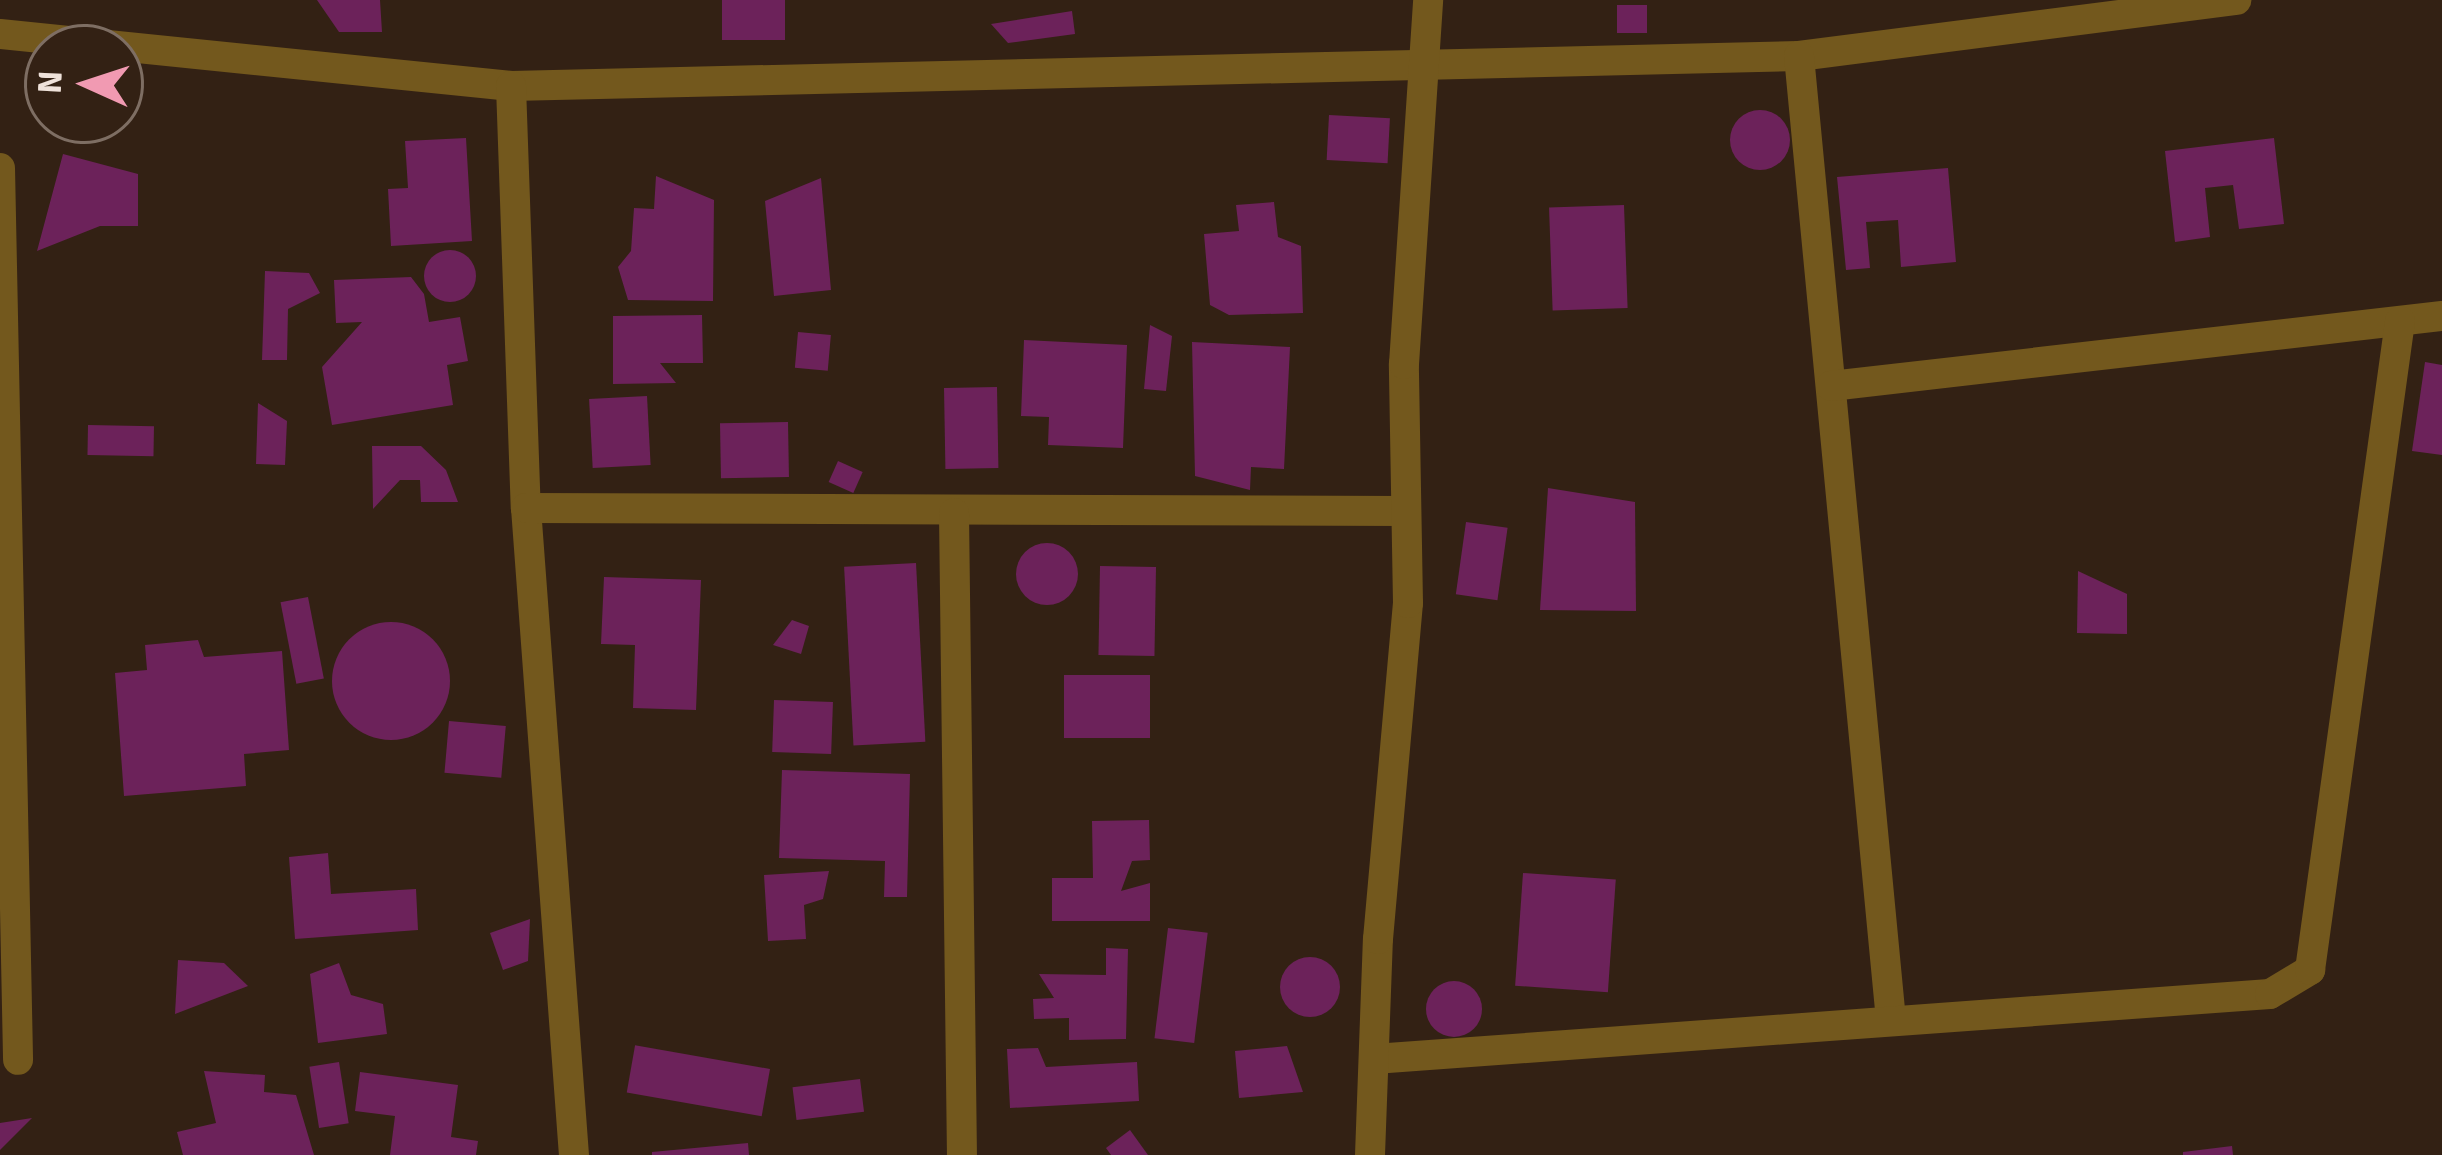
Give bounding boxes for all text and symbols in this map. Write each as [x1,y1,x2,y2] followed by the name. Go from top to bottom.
[24,24,144,144] north arrow
[29,70,72,95] text: N

